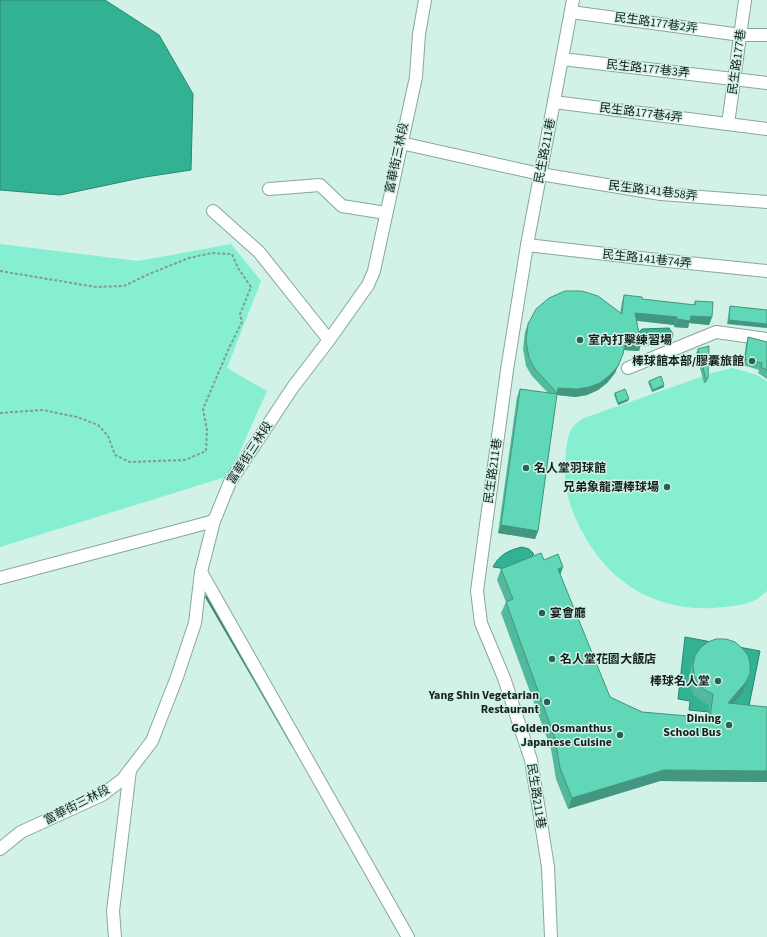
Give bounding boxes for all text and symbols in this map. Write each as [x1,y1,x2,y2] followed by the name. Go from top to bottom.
[613,9,699,37] street label: 民生路177巷2弄
[724,28,750,96] street label: 民生路177巷
[605,56,691,82] street label: 民生路177巷3弄
[598,99,684,127] street label: 民生路177巷4弄
[530,117,560,185] street label: 民生路211巷
[381,121,413,195] street label: 富華街三林段
[607,177,699,205] street label: 民生路141巷58弄
[601,246,693,272] street label: 民生路141巷74弄
[588,332,672,349] place label: 室內打擊練習場
[575,335,585,345] marker: 室內打擊練習場
[632,353,744,370] place label: 棒球館本部/膠囊旅館
[747,356,757,366] marker: 棒球館本部/膠囊旅館
[223,418,277,488] street label: 富華街三林段
[480,437,506,505] street label: 民生路211巷
[534,460,606,477] place label: 名人堂羽球館
[521,463,531,473] marker: 名人堂羽球館
[563,479,659,496] place label: 兄弟象龍潭棒球場
[662,482,672,492] marker: 兄弟象龍潭棒球場
[550,605,586,622] place label: 宴會廳
[537,608,547,618] marker: 宴會廳
[560,651,656,668] place label: 名人堂花園大飯店
[547,654,557,664] marker: 名人堂花園大飯店
[650,673,710,690] place label: 棒球名人堂
[713,676,723,686] marker: 棒球名人堂
[428,687,539,718] place label: Yang Shin Vegetarian Restaurant
[542,697,552,707] marker: Yang Shin Vegetarian Restaurant
[663,710,722,741] place label: Dining School Bus
[511,720,612,751] place label: Golden Osmanthus Japanese Cuisine
[724,720,734,730] marker: Dining School Bus
[615,730,625,740] marker: Golden Osmanthus Japanese Cuisine
[522,762,550,830] street label: 民生路211巷
[41,781,113,829] street label: 富華街三林段

